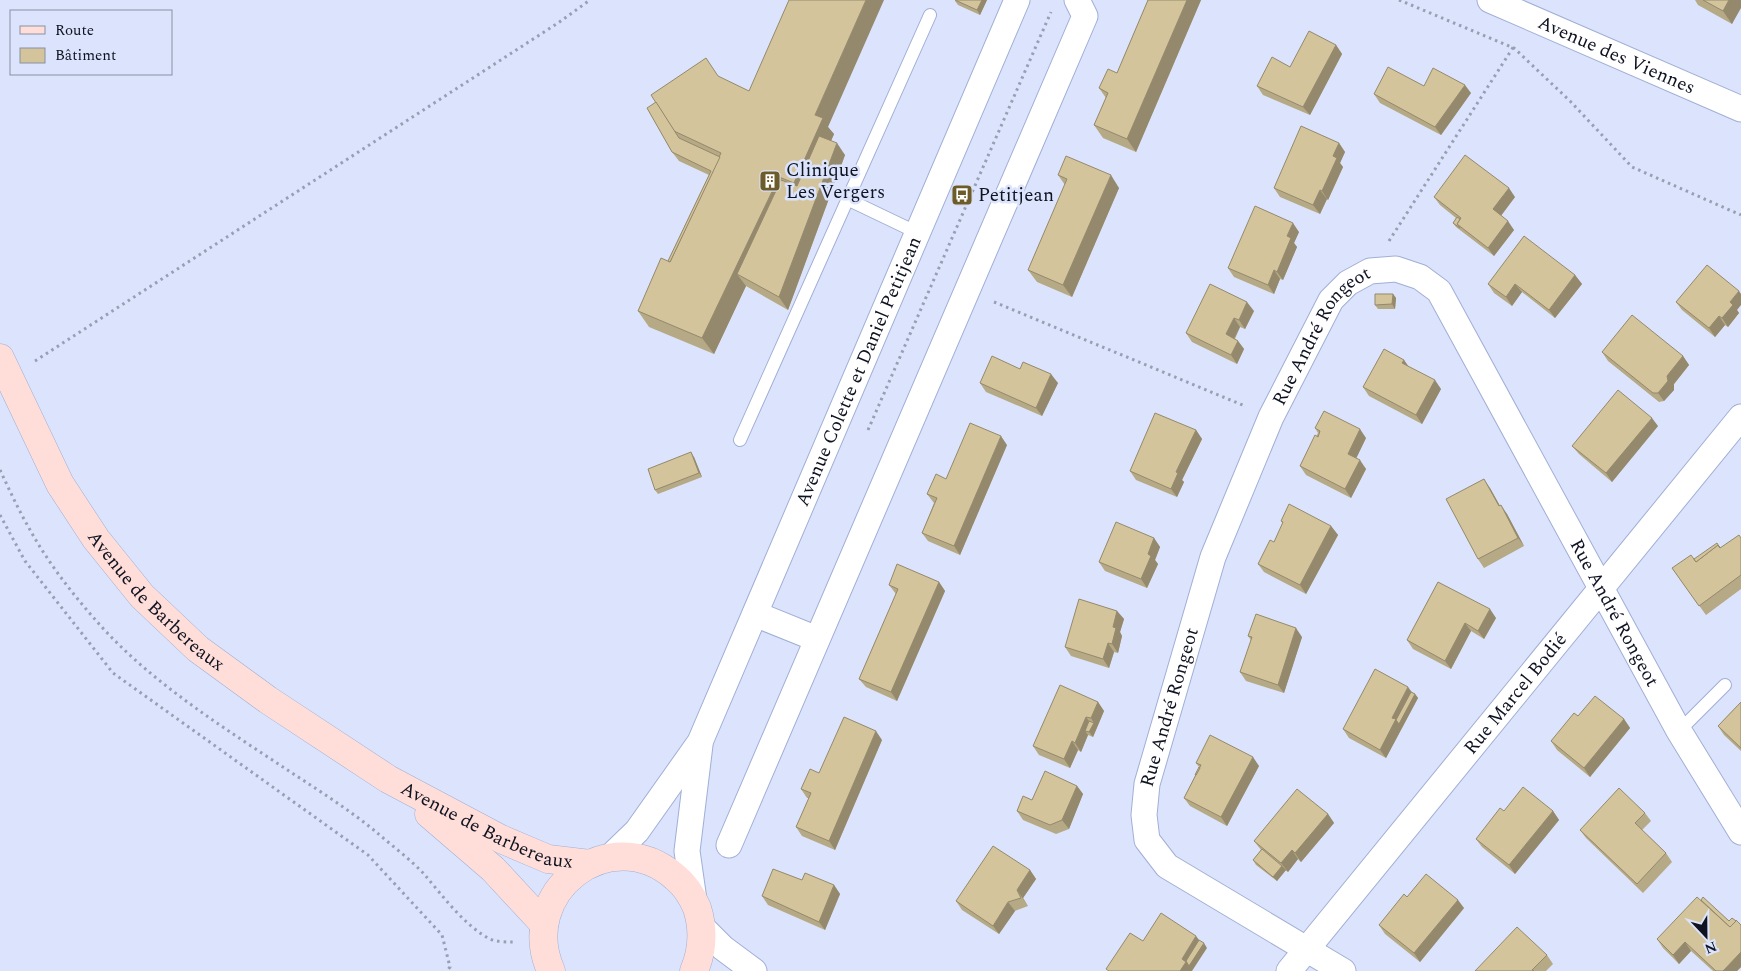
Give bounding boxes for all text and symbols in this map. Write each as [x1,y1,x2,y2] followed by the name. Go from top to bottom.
[1533,8,1700,102] street label: Avenue des Viennes
[10,10,172,75] legend
[55,19,94,42] text: Route
[55,44,116,67] text: Bâtiment
[786,156,885,207] place label: Clinique Les Vergers
[758,169,782,193] building icon: Clinique Les Vergers
[978,181,1054,210] place label: Petitjean
[950,183,974,207] bus stop icon: Petitjean
[788,232,929,511] street label: Avenue Colette et Daniel Petitjean
[1265,259,1376,411] street label: Rue André Rongeot
[80,525,231,679] street label: Avenue de Barbereaux
[1562,533,1667,692] street label: Rue André Rongeot
[1132,624,1206,790] street label: Rue André Rongeot
[1457,626,1574,761] street label: Rue Marcel Bodié
[396,774,574,876] street label: Avenue de Barbereaux
[1681,911,1731,961] north arrow
[1701,936,1720,959] text: N

